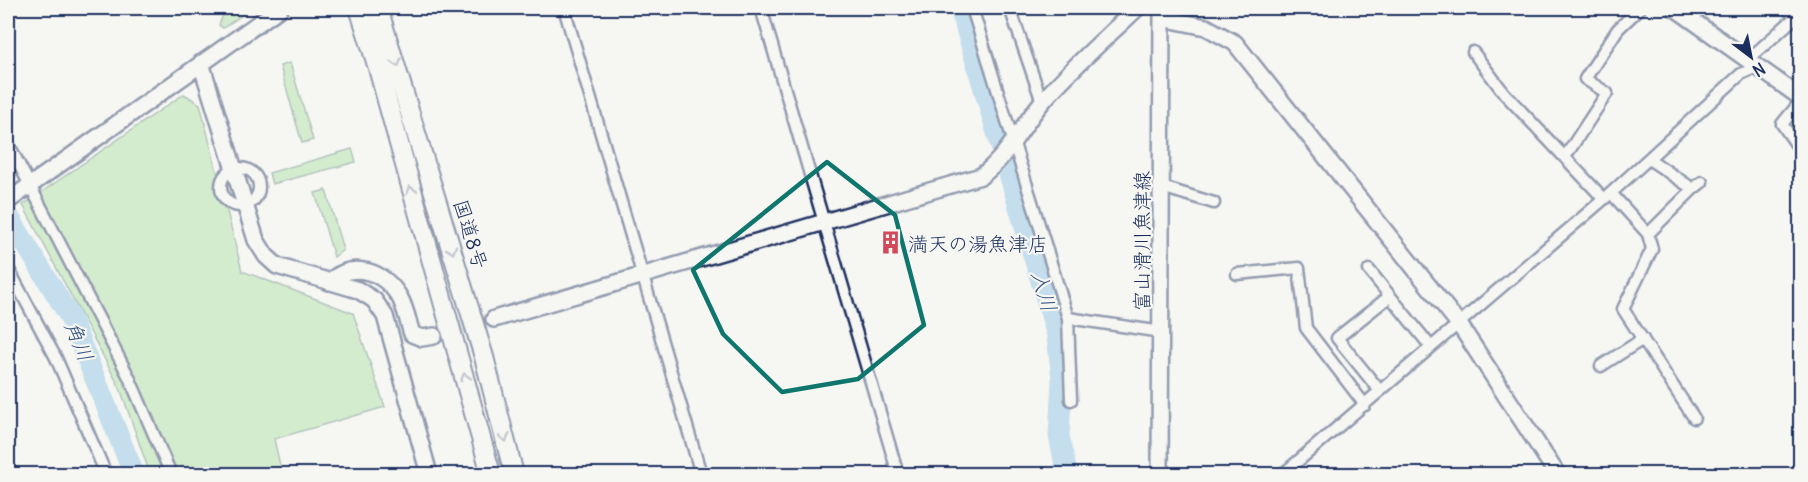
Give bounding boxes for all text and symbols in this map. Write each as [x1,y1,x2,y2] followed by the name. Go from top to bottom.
[1721,27,1781,87] north arrow
[390,57,402,68] one-way arrow
[1749,58,1769,81] text: N
[1129,171,1154,311] street label: 富山滑川魚津線
[406,185,418,196] one-way arrow
[449,196,493,272] street label: 国道8号
[877,230,903,256] building icon: 満天の湯魚津店
[908,231,1048,256] place label: 満天の湯魚津店
[445,244,457,255] one-way arrow
[1025,267,1063,315] water label: 入川
[58,316,100,366] water label: 角川
[460,372,472,383] one-way arrow
[498,432,511,442] one-way arrow

